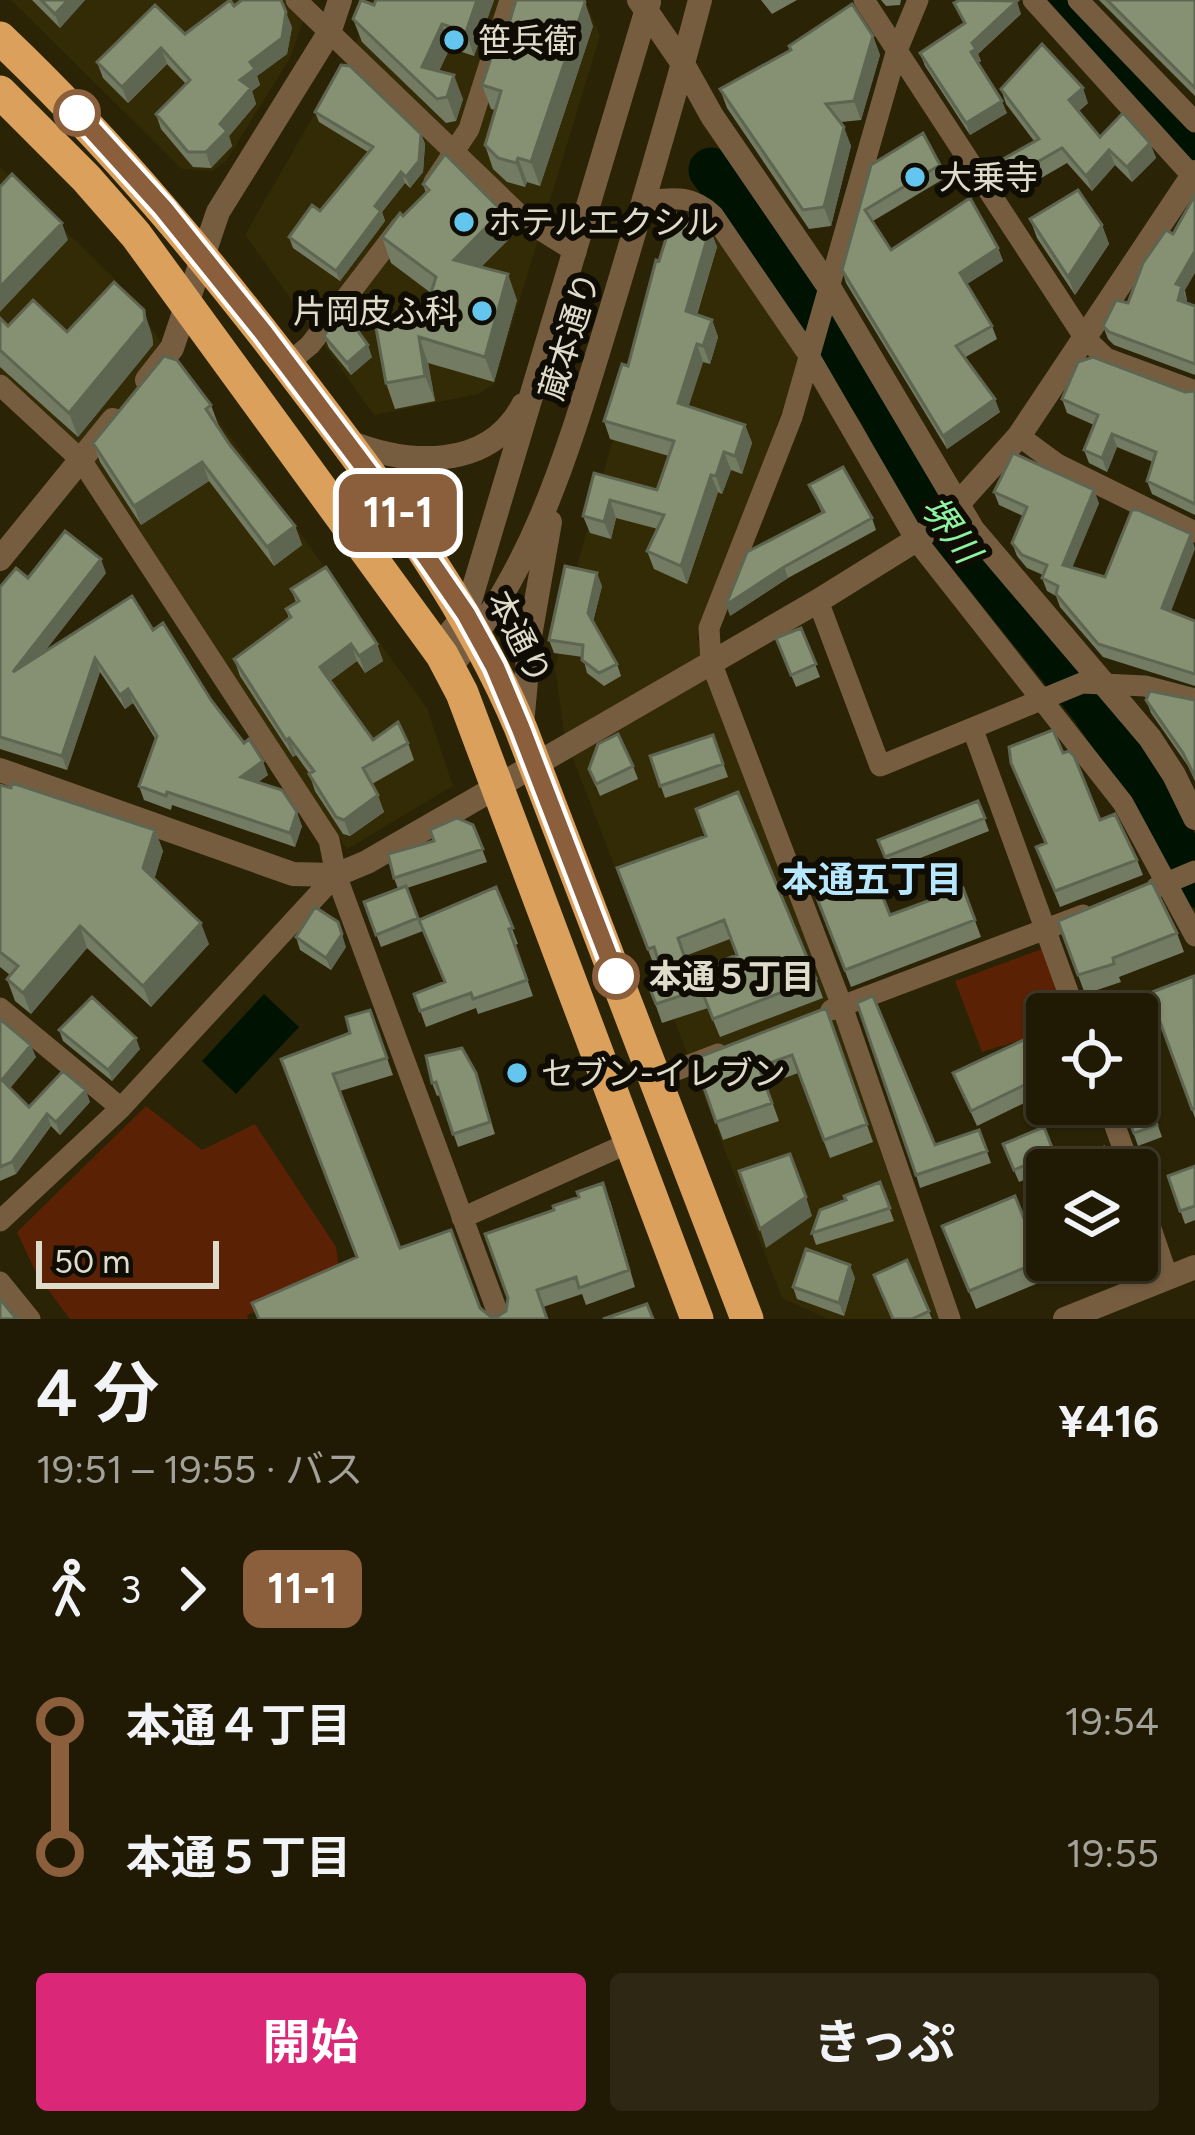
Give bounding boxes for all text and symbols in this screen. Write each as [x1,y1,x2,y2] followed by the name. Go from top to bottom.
[478,21,577,60] place label: 笹兵衛
[441,27,467,53] marker: 笹兵衛
[55,91,99,135] unlabelled marker
[939,158,1038,197] place label: 大乗寺
[902,164,928,190] marker: 大乗寺
[488,203,719,242] place label: ホテルエクシル
[451,209,477,235] marker: ホテルエクシル
[532,267,607,405] street label: 蔵本通り
[293,292,458,331] place label: 片岡皮ふ科
[469,298,495,324] marker: 片岡皮ふ科
[314,474,482,552] line badge: 11-1
[363,487,433,538] text: 11-1
[912,488,991,574] water label: 堺川
[480,584,559,690] street label: 本通り
[782,858,962,901] district label: 本通五丁目
[594,954,638,998] marker: 本通５丁目
[649,957,814,996] place label: 本通５丁目
[1026,993,1158,1281] map controls
[1026,993,1158,1125] button: locate
[541,1054,786,1093] place label: セブン-イレブン
[504,1060,530,1086] marker: セブン-イレブン
[1026,1149,1158,1281] button: layers
[36,1235,219,1288] scale bar
[54,1242,130,1281] text: 50 m
[36,1353,160,1433] text: 4 分
[1059,1394,1159,1448] text: ¥416
[36,1446,363,1493] text: 19:51 – 19:55 · バス
[36,1556,102,1622] icon: walk
[159,1556,225,1622] icon: forward
[267,1563,338,1614] text: 11-1
[120,1566,141,1613] text: 3
[126,1698,351,1752] text: 本通４丁目
[1064,1698,1159,1745] text: 19:54
[126,1830,351,1884] text: 本通５丁目
[1066,1830,1159,1877] text: 19:55
[36,1973,586,2111] button: 開始
[610,1973,1159,2111] button: きっぷ

